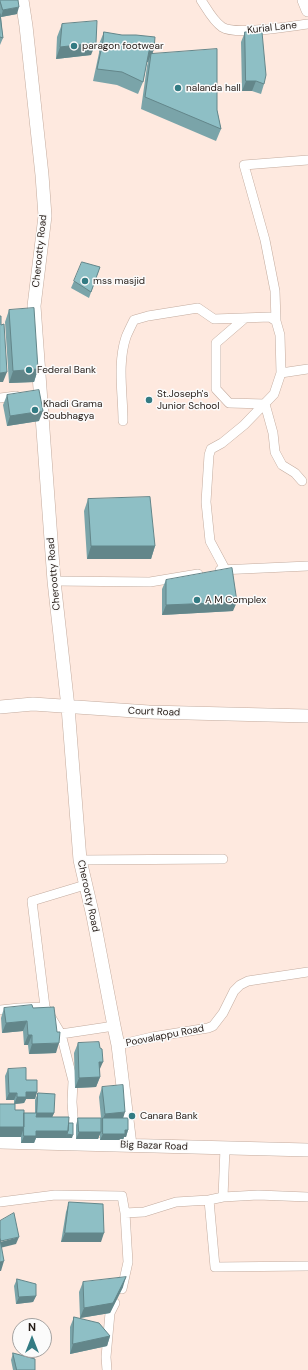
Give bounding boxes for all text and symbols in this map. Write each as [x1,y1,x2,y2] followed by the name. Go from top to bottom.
[247,19,297,37] street label: Kurial Lane
[82,40,164,52] place label: paragon footwear
[69,41,79,51] marker: paragon footwear
[186,82,241,94] place label: nalanda hall
[173,83,183,93] marker: nalanda hall
[30,214,50,288] street label: Cherootty Road
[93,275,145,287] place label: mss masjid
[80,276,90,286] marker: mss masjid
[37,364,96,376] place label: Federal Bank
[24,365,34,375] marker: Federal Bank
[157,388,220,412] place label: St.Joseph's Junior School
[144,395,154,405] marker: St.Joseph's Junior School
[43,398,102,422] place label: Khadi Grama Soubhagya
[30,405,40,415] marker: Khadi Grama Soubhagya
[45,537,63,611] street label: Cherootty Road
[205,594,266,606] place label: A M Complex
[192,595,202,605] marker: A M Complex
[128,705,180,719] street label: Court Road
[75,859,101,933] street label: Cherootty Road
[125,1023,205,1049] street label: Poovalappu Road
[140,1110,198,1122] place label: Canara Bank
[127,1111,137,1121] marker: Canara Bank
[120,1139,188,1153] street label: Big Bazar Road
[12,1318,52,1358] north arrow
[28,1320,36,1334] text: N

